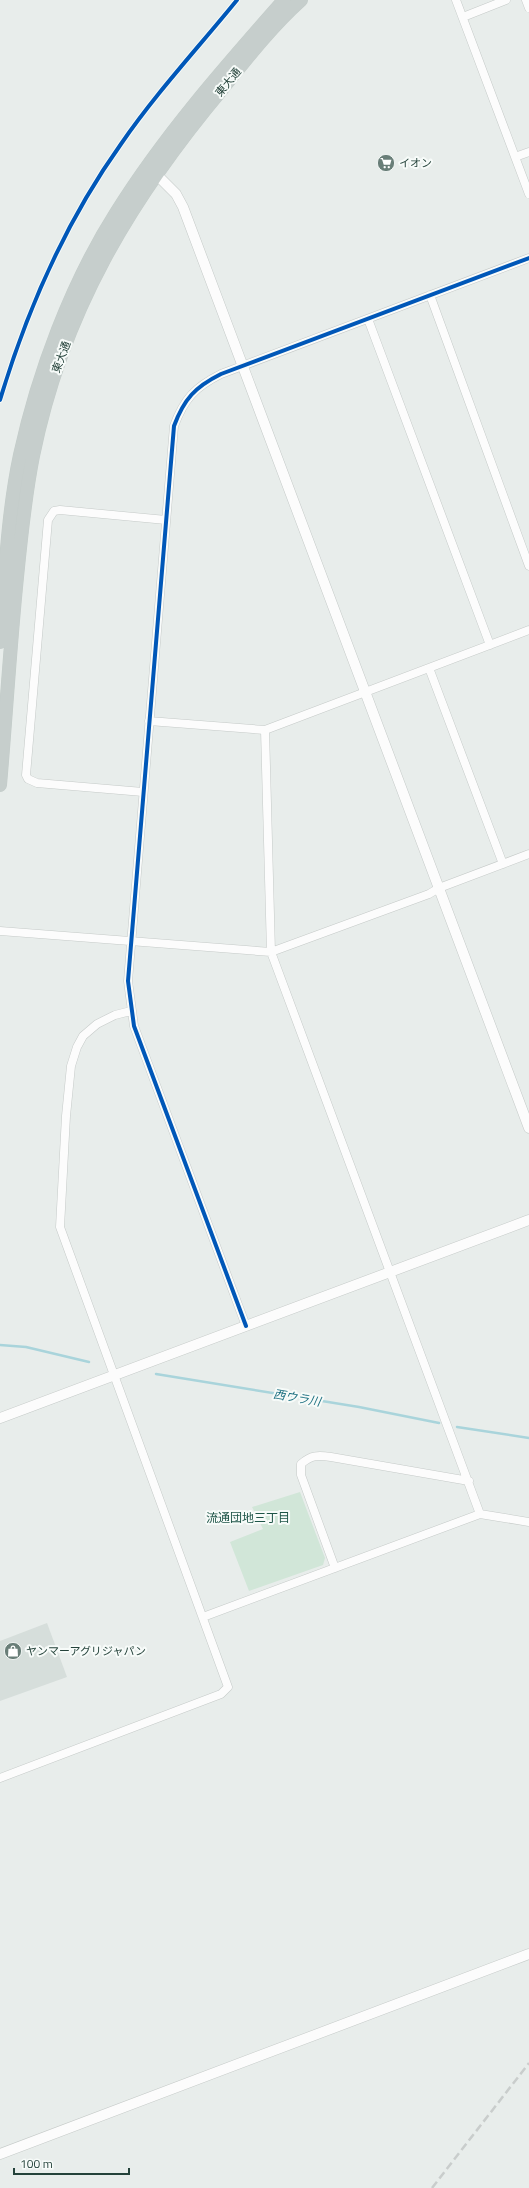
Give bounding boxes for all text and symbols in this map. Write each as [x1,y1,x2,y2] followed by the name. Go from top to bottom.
[211,64,245,100] street label: 東大通
[376,153,396,173] supermarket icon: イオン
[399,155,432,171] place label: イオン
[48,339,74,375] street label: 東大通
[272,1384,324,1411] water label: 西ウラ川
[206,1508,290,1527] district label: 流通団地三丁目
[3,1641,23,1661] shop icon: ヤンマーアグリジャパン
[26,1643,146,1659] place label: ヤンマーアグリジャパン
[14,2150,129,2176] scale bar
[20,2154,53,2173] text: 100 m

